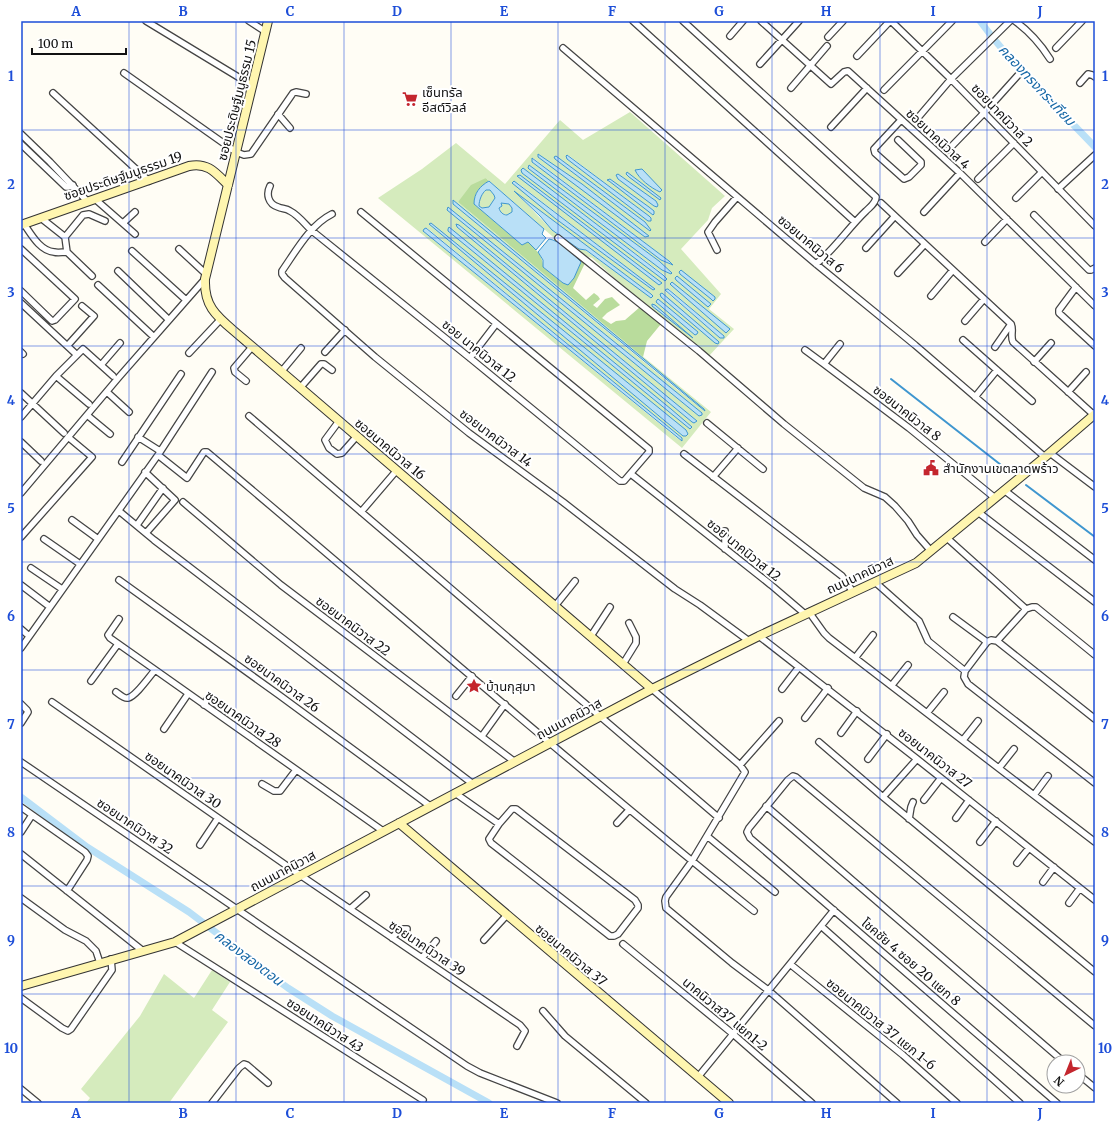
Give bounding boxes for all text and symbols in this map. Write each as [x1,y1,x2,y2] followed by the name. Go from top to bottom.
[70,3,81,20] text: A
[178,3,188,20] text: B
[286,3,295,20] text: C
[392,3,402,20] text: D
[500,3,509,20] text: E
[608,3,616,20] text: F
[714,3,724,20] text: G
[821,3,832,20] text: H
[930,3,936,20] text: I
[1036,3,1043,20] text: J
[32,30,126,56] scale bar
[38,36,73,51] text: 100 m
[214,38,260,162] street label: ซอยประดิษฐ์มนูธรรม 15
[995,41,1080,130] water label: คลองทรงกระเทียม
[8,68,14,85] text: 1
[1102,68,1108,85] text: 1
[968,80,1037,150] street label: ซอยนาคนิวาส 2
[422,84,466,116] place label: เซ็นทรัล อีสต์วิลล์
[401,90,419,108] supermarket icon: เซ็นทรัล อีสต์วิลล์
[902,105,974,173] street label: ซอยนาคนิวาส 4
[61,148,185,204] street label: ซอยประดิษฐ์มนูธรรม 19
[7,176,15,193] text: 2
[1101,176,1109,193] text: 2
[774,211,848,277] street label: ซอยนาคนิวาส 6
[7,284,15,301] text: 3
[1101,284,1109,301] text: 3
[439,316,520,386] street label: ซอย นาคนิวาส 12
[870,381,945,445] street label: ซอยนาคนิวาส 8
[7,392,16,409] text: 4
[1101,392,1110,409] text: 4
[456,405,536,471] street label: ซอยนาคนิวาส 14
[351,415,429,484] street label: ซอยนาคนิวาส 16
[922,459,940,477] public building icon: สำนักงานเขตลาดพร้าว
[943,460,1059,477] place label: สำนักงานเขตลาดพร้าว
[7,500,15,517] text: 5
[1101,500,1109,517] text: 5
[704,515,785,585] street label: ซอย นาคนิวาส 12
[824,552,896,598] street label: ถนนนาคนิวาส
[312,592,394,660] street label: ซอยนาคนิวาส 22
[7,608,15,625] text: 6
[1101,608,1109,625] text: 6
[241,650,323,716] street label: ซอยนาคนิวาส 26
[465,677,483,695] place icon: บ้านกุสุมา
[486,678,536,695] place label: บ้านกุสุมา
[202,686,285,752] street label: ซอยนาคนิวาส 28
[533,695,605,743] street label: ถนนนาคนิวาส
[7,716,15,733] text: 7
[1101,716,1109,733] text: 7
[895,724,976,792] street label: ซอยนาคนิวาส 27
[141,747,225,813] street label: ซอยนาคนิวาส 30
[94,794,177,858] street label: ซอยนาคนิวาส 32
[7,824,15,841] text: 8
[1101,824,1109,841] text: 8
[247,847,319,895] street label: ถนนนาคนิวาส
[858,914,964,1010] street label: โชคชัย 4 ซอย 20 แยก 8
[385,916,469,980] street label: ซอยนาคนิวาส 39
[532,920,611,990] street label: ซอยนาคนิวาส 37
[211,926,288,990] water label: คลองสองตอน
[7,932,15,949] text: 9
[1101,932,1109,949] text: 9
[679,973,771,1055] street label: นาคนิวาส37 แยก1-2
[823,974,939,1074] street label: ซอยนาคนิวาส 37 แยก 1-6
[283,994,367,1056] street label: ซอยนาคนิวาส 43
[4,1040,18,1057] text: 10
[1098,1040,1112,1057] text: 10
[1046,1054,1086,1094] north arrow
[1051,1073,1067,1089] text: N
[70,1105,81,1122] text: A
[178,1105,188,1122] text: B
[286,1105,295,1122] text: C
[392,1105,402,1122] text: D
[500,1105,509,1122] text: E
[608,1105,616,1122] text: F
[714,1105,724,1122] text: G
[821,1105,832,1122] text: H
[930,1105,936,1122] text: I
[1036,1105,1043,1122] text: J

